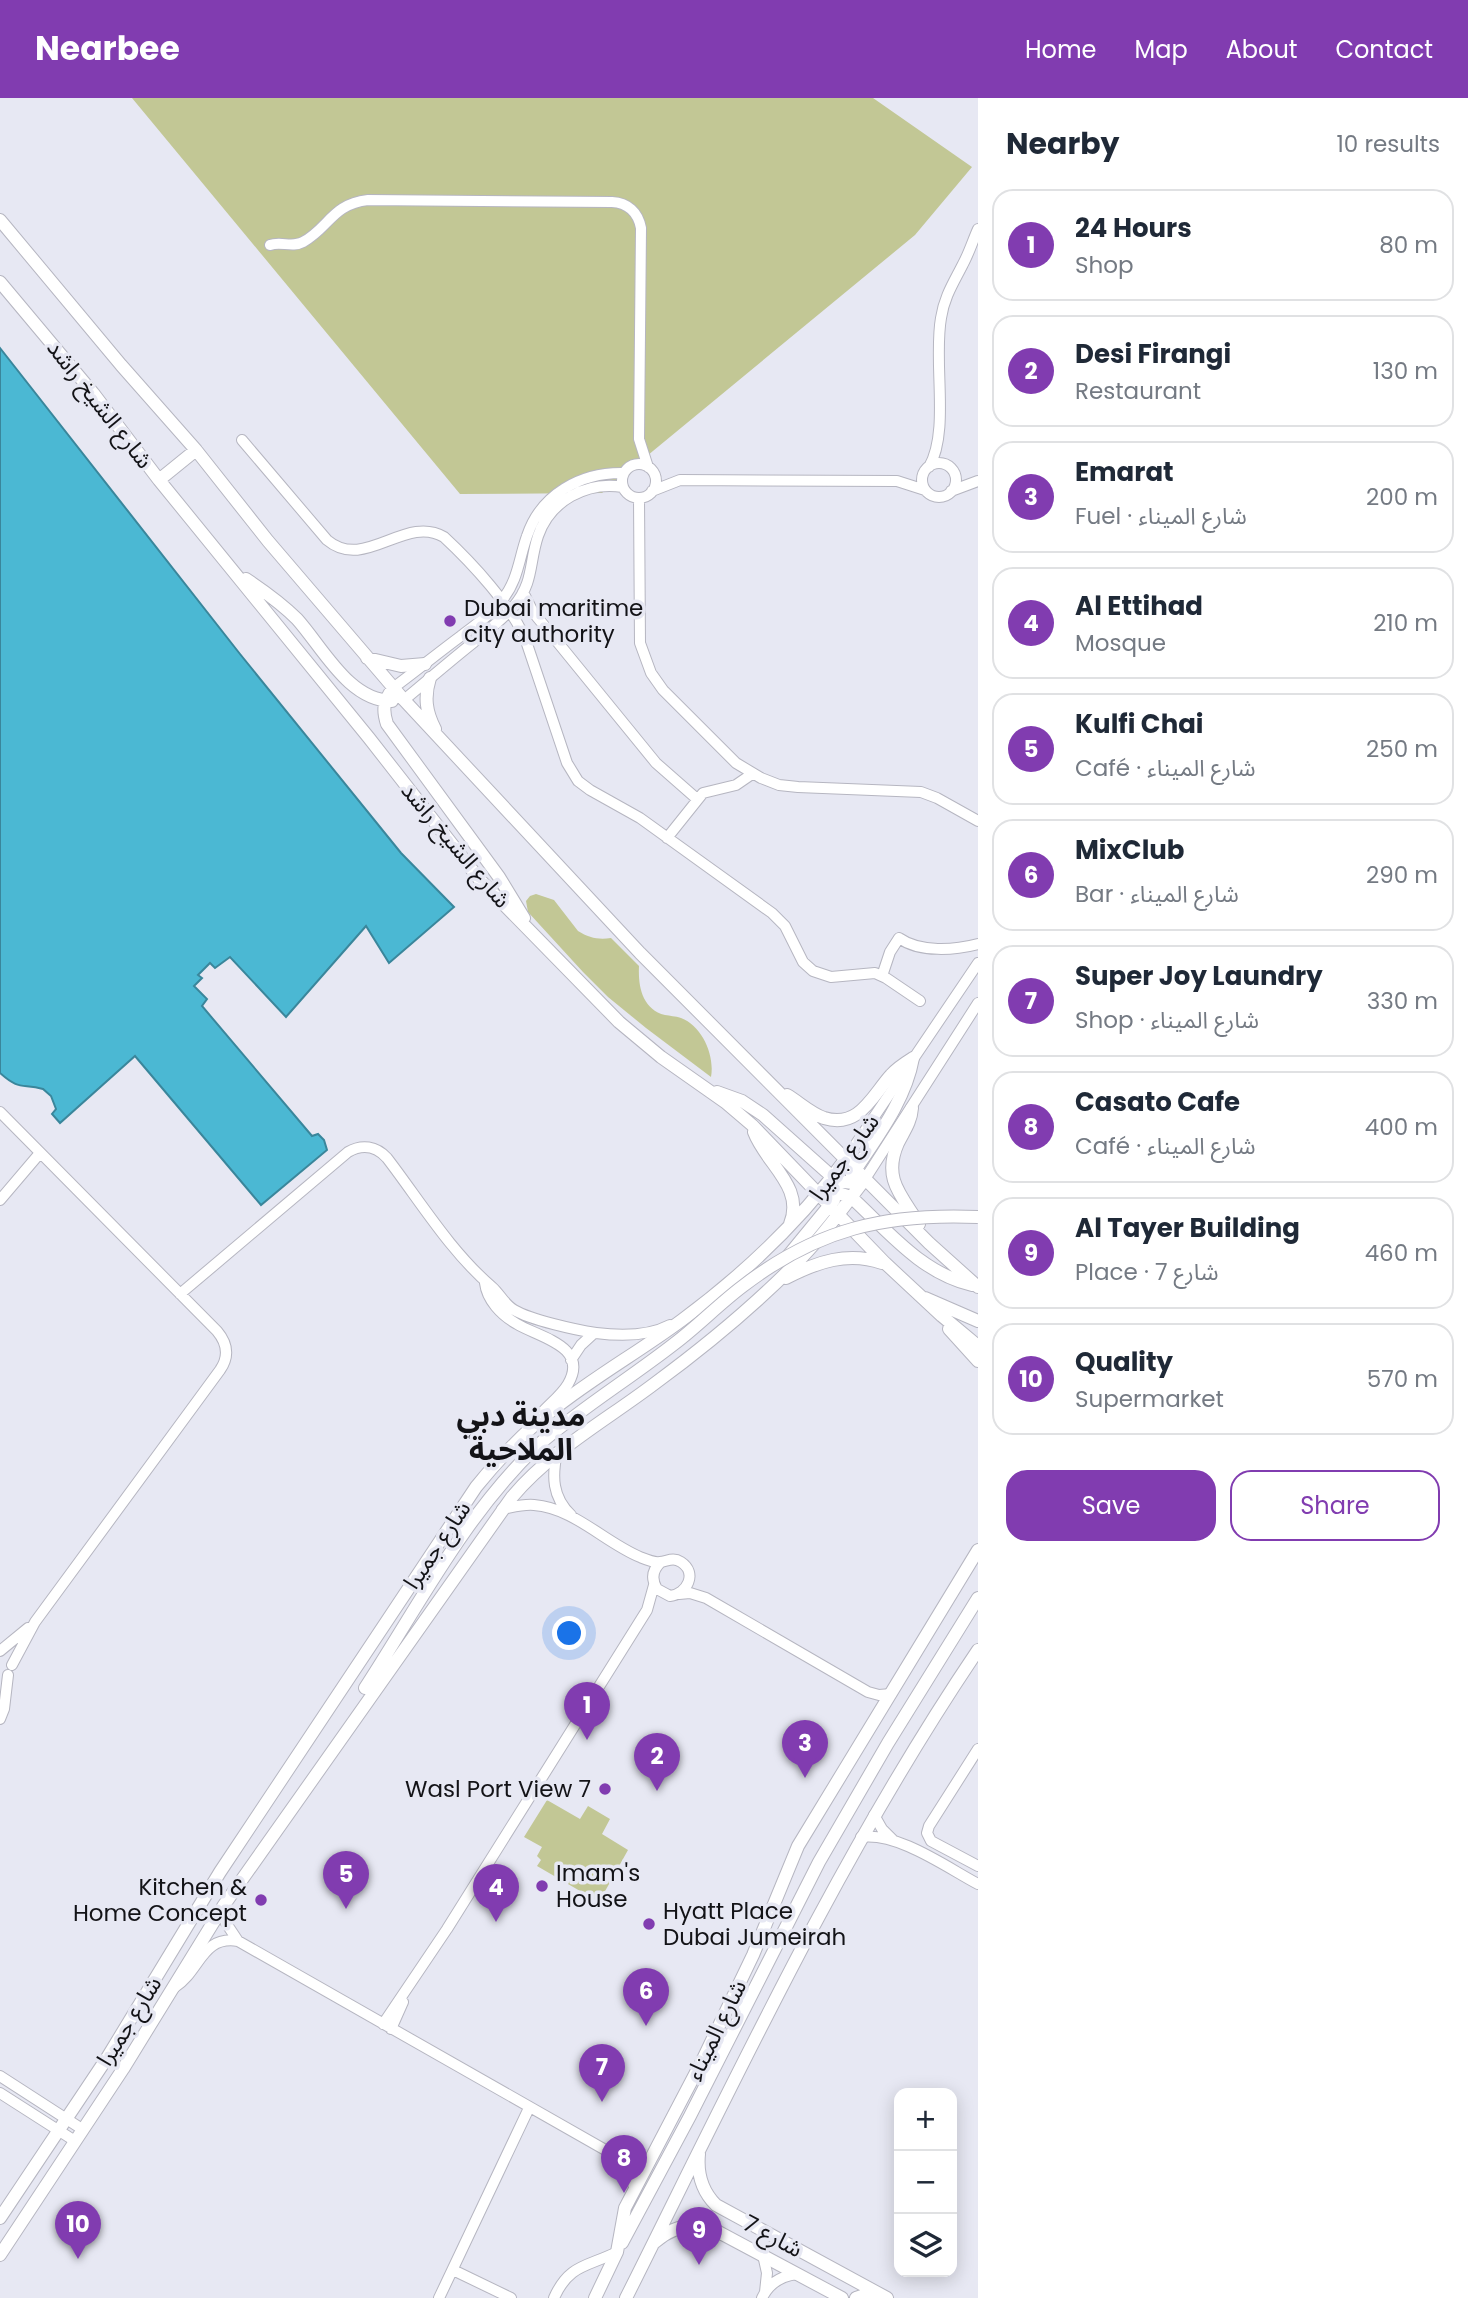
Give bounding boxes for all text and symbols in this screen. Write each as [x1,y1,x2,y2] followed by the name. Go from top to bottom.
[35,25,180,72] text: Nearbee
[1025,33,1097,66] text: Home
[1135,33,1188,66] text: Map
[1226,33,1297,66] text: About
[1335,33,1433,66] text: Contact
[1006,122,1120,165] text: Nearby
[1336,128,1440,160] text: 10 results
[1075,210,1192,246] text: 24 Hours
[1027,229,1035,261] text: 1
[1379,229,1438,261] text: 80 m
[1075,249,1134,281] text: Shop
[39,333,160,476] street label: شارع الشيخ راشد
[1075,336,1231,372] text: Desi Firangi
[1024,355,1038,387] text: 2
[1373,355,1438,387] text: 130 m
[1075,375,1201,407] text: Restaurant
[1075,454,1174,490] text: Emarat
[1024,481,1038,513] text: 3
[1366,481,1438,513] text: 200 m
[1075,500,1247,532] text: Fuel · شارع الميناء
[1075,588,1203,624] text: Al Ettihad
[464,592,643,650] place label: Dubai maritime city authority
[1023,607,1039,639] text: 4
[1373,607,1438,639] text: 210 m
[442,613,458,629] marker: Dubai maritime city authority
[1075,627,1166,659] text: Mosque
[1075,706,1204,742] text: Kulfi Chai
[1024,733,1038,765] text: 5
[1366,733,1438,765] text: 250 m
[1075,752,1256,784] text: Café · شارع الميناء
[393,775,518,915] street label: شارع الشيخ راشد
[1075,832,1185,868] text: MixClub
[1024,859,1038,891] text: 6
[1366,859,1438,891] text: 290 m
[1075,878,1239,910] text: Bar · شارع الميناء
[1075,958,1323,994] text: Super Joy Laundry
[1025,985,1037,1017] text: 7
[1367,985,1438,1017] text: 330 m
[1075,1004,1259,1036] text: Shop · شارع الميناء
[1075,1084,1240,1120] text: Casato Cafe
[802,1107,887,1208] street label: شارع جميرا
[1024,1111,1038,1143] text: 8
[1365,1111,1438,1143] text: 400 m
[1075,1130,1256,1162] text: Café · شارع الميناء
[1075,1210,1300,1246] text: Al Tayer Building
[1024,1237,1038,1269] text: 9
[1365,1237,1438,1269] text: 460 m
[1075,1256,1218,1288] text: Place · شارع 7
[1075,1344,1173,1380] text: Quality
[1019,1363,1043,1395] text: 10
[1367,1363,1438,1395] text: 570 m
[1075,1383,1224,1415] text: Supermarket
[457,1394,585,1471] district label: مدينة دبي الملاحية
[1006,1470,1216,1541] button: Save
[1230,1470,1440,1541] button: Share
[396,1494,479,1596] street label: شارع جميرا
[552,1616,586,1650] your location
[564,1682,610,1740] pin: 1
[782,1720,828,1778] pin: 3
[634,1733,680,1791] pin: 2
[405,1773,591,1805] place label: Wasl Port View 7
[597,1781,613,1797] marker: Wasl Port View 7
[323,1851,369,1909] pin: 5
[556,1857,640,1915] place label: Imam's House
[473,1864,519,1922] pin: 4
[73,1871,247,1929] place label: Kitchen & Home Concept
[534,1878,550,1894] marker: Imam's House
[253,1892,269,1908] marker: Kitchen & Home Concept
[663,1895,846,1953] place label: Hyatt Place Dubai Jumeirah
[641,1916,657,1932] marker: Hyatt Place Dubai Jumeirah
[623,1968,669,2026] pin: 6
[89,1970,170,2073] street label: شارع جميرا
[678,1974,755,2086] street label: شارع الميناء
[579,2044,625,2102] pin: 7
[894,2088,957,2277] map controls
[894,2088,957,2151] button: +
[601,2135,647,2193] pin: 8
[894,2151,957,2214] button: −
[55,2201,101,2259] pin: 10
[676,2207,722,2265] pin: 9
[737,2207,809,2266] street label: شارع 7
[894,2214,957,2277] button: layers

